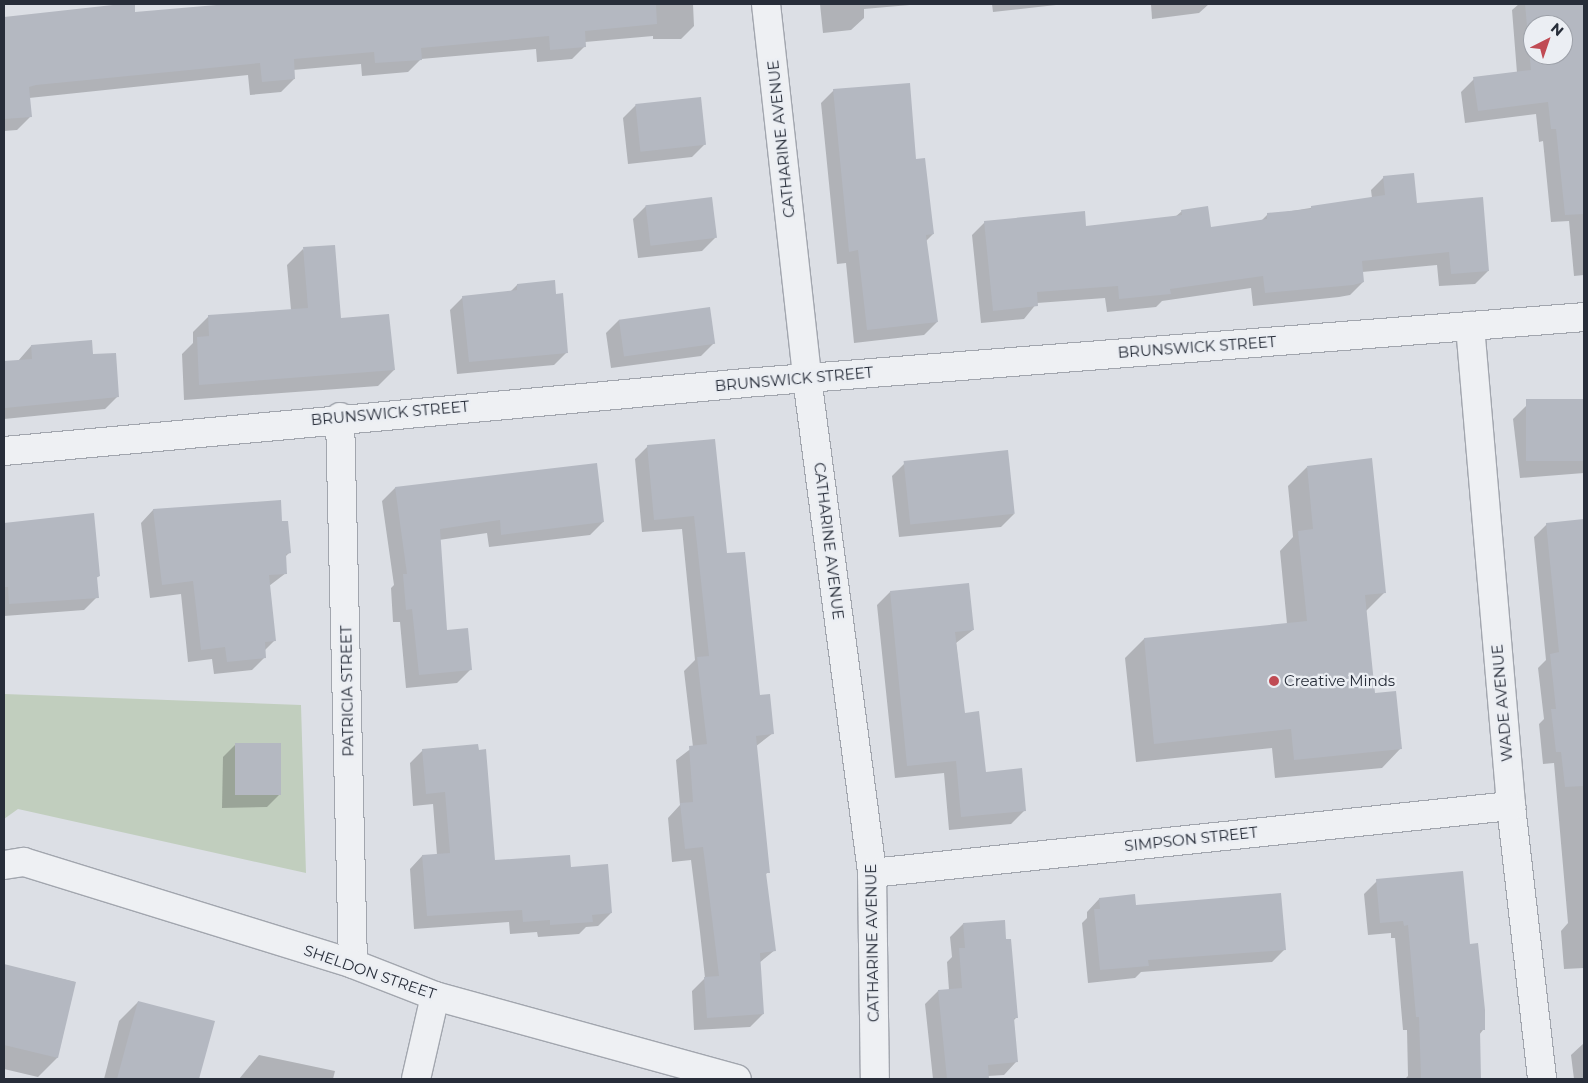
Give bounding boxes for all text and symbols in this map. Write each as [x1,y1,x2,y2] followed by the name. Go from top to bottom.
[1523,15,1573,65] north arrow
[1547,19,1567,40] text: N
[764,59,798,219] street label: CATHARINE AVENUE
[1117,332,1277,362] street label: BRUNSWICK STREET
[714,363,874,395] street label: BRUNSWICK STREET
[310,397,470,429] street label: BRUNSWICK STREET
[810,461,848,621] street label: CATHARINE AVENUE
[337,625,357,757] street label: PATRICIA STREET
[1488,644,1516,762] street label: WADE AVENUE
[1284,672,1395,690] place label: Creative Minds
[1268,675,1280,687] marker: Creative Minds
[1123,823,1259,855] street label: SIMPSON STREET
[862,864,882,1022] street label: CATHARINE AVENUE
[302,941,438,1003] street label: SHELDON STREET

